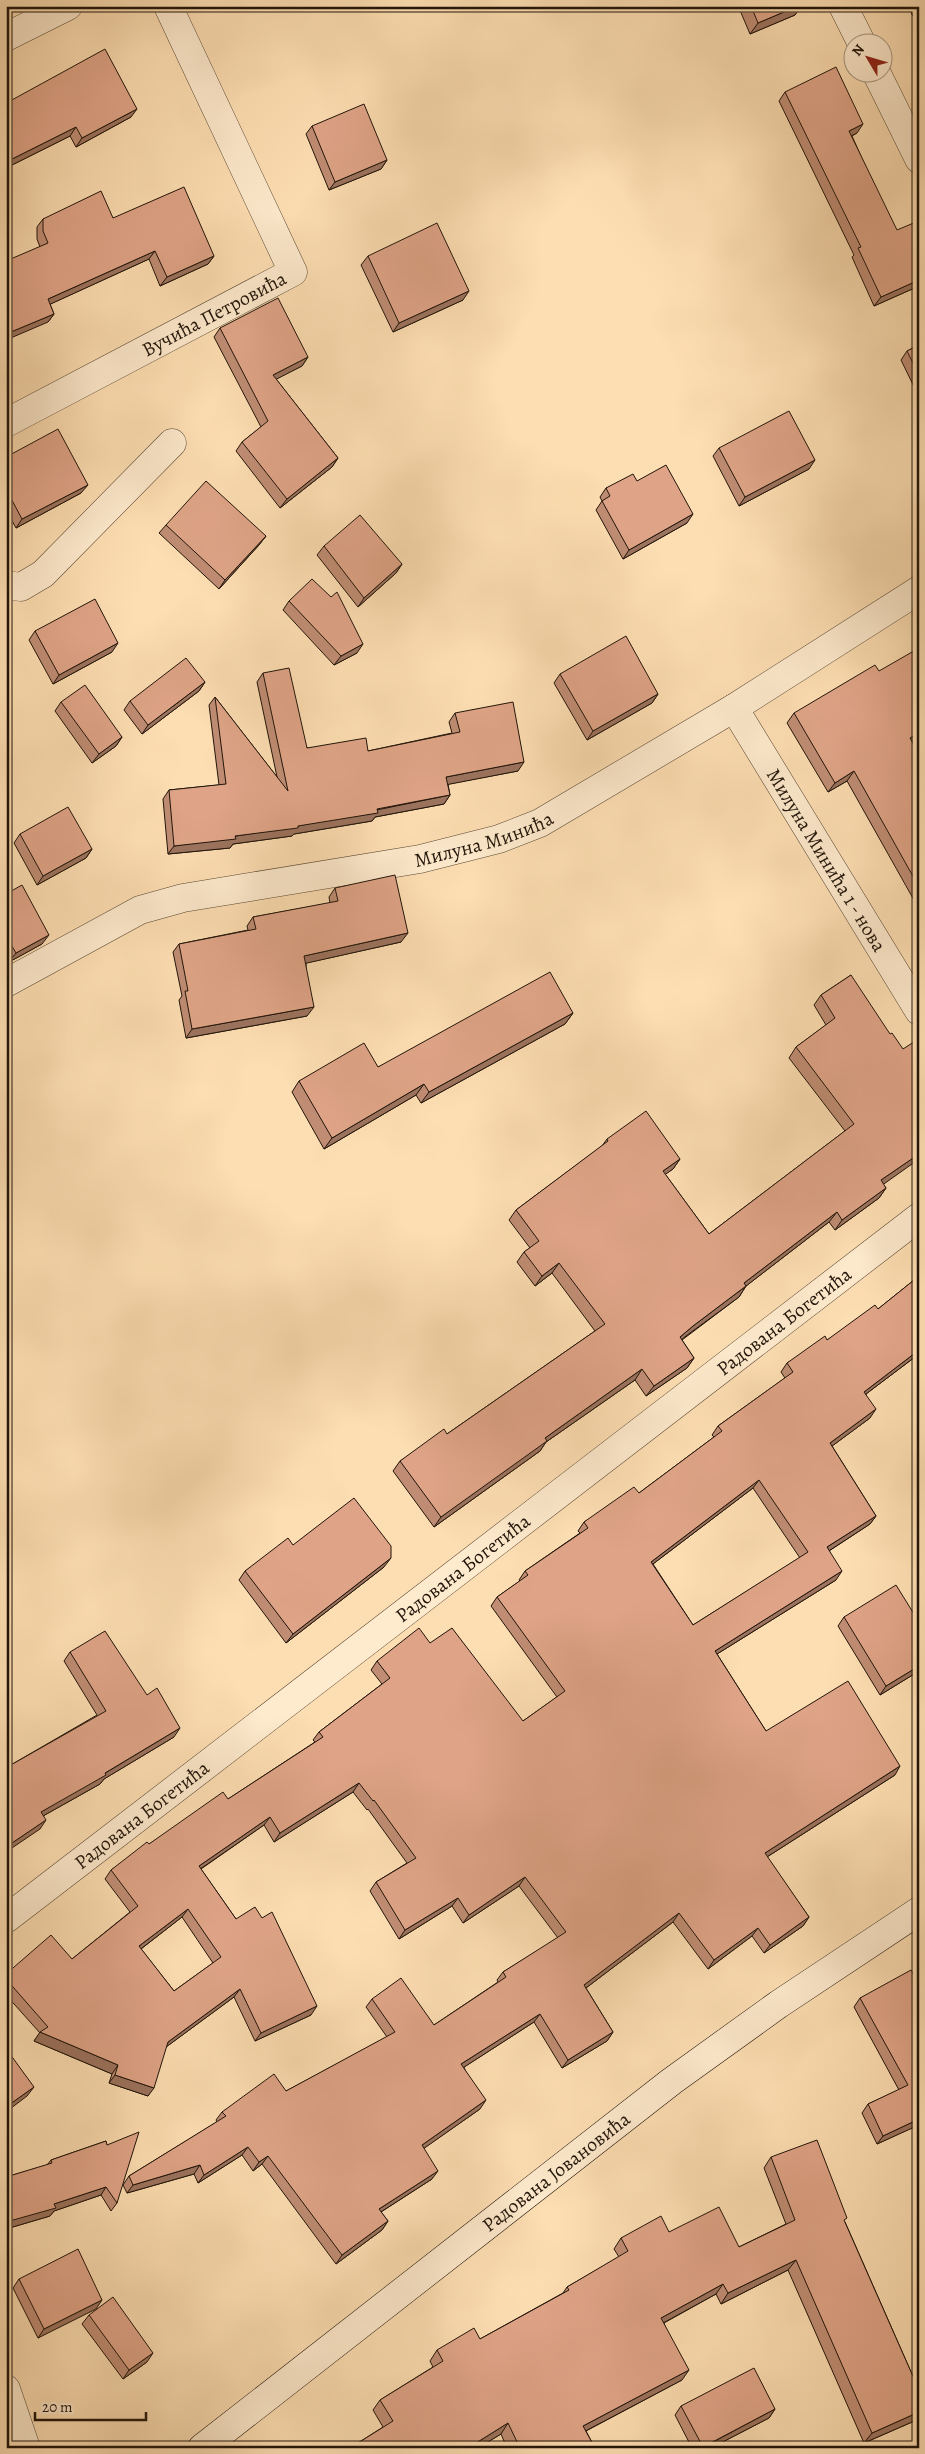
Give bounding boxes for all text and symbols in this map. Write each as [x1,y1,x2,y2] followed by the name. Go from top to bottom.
[842,32,892,82] north arrow
[848,40,869,60] text: N
[137,265,292,363] street label: Вучића Петровића
[760,763,893,958] street label: Милуна Минића 1 - нова
[411,805,559,874] street label: Милуна Минића
[711,1260,858,1382] street label: Радована Богетића
[390,1507,537,1629] street label: Радована Богетића
[69,1754,216,1876] street label: Радована Богетића
[477,2105,636,2238] street label: Радована Јовановића
[35,2389,146,2421] scale bar
[42,2397,73,2417] text: 20 m

